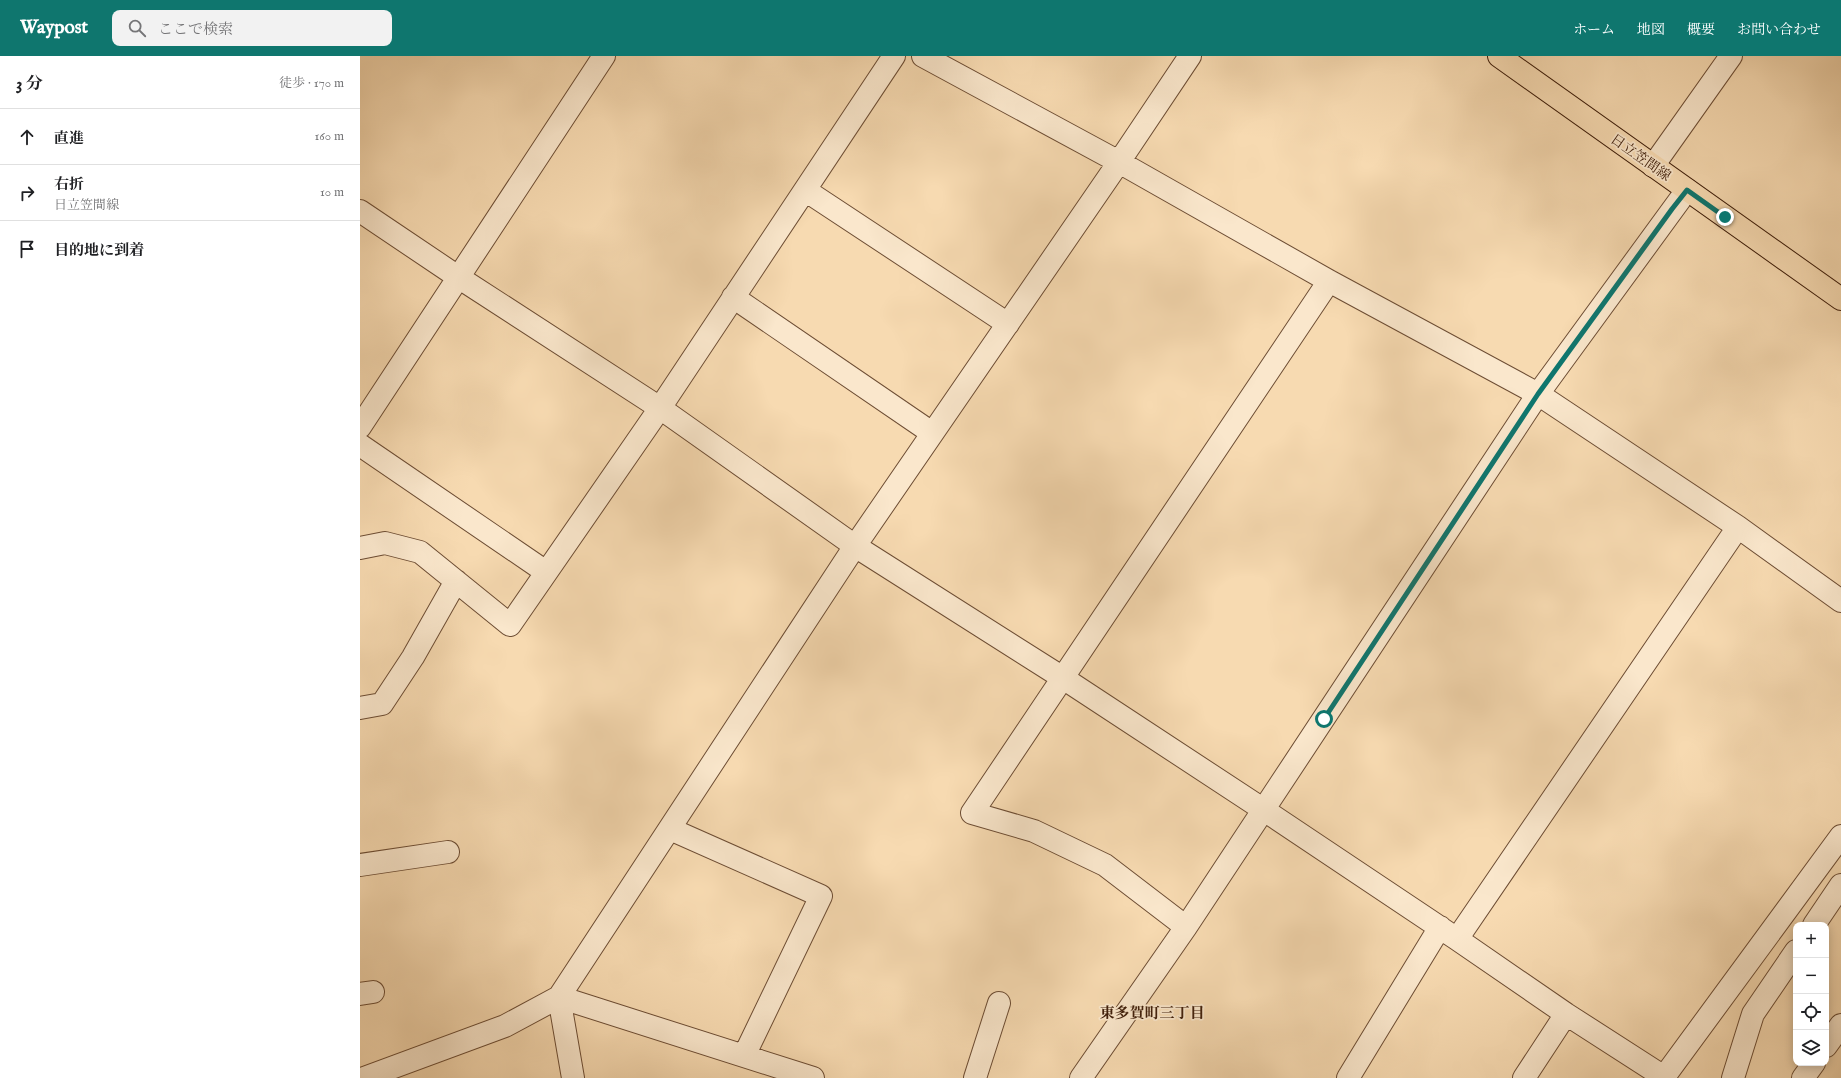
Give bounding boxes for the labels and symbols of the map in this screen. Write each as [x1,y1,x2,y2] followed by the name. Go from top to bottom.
[1607,130,1674,185] street label: 日立笠間線
[1716,208,1734,226] route end
[1315,710,1333,728] route start
[1099,1004,1205,1023] district label: 東多賀町三丁目

